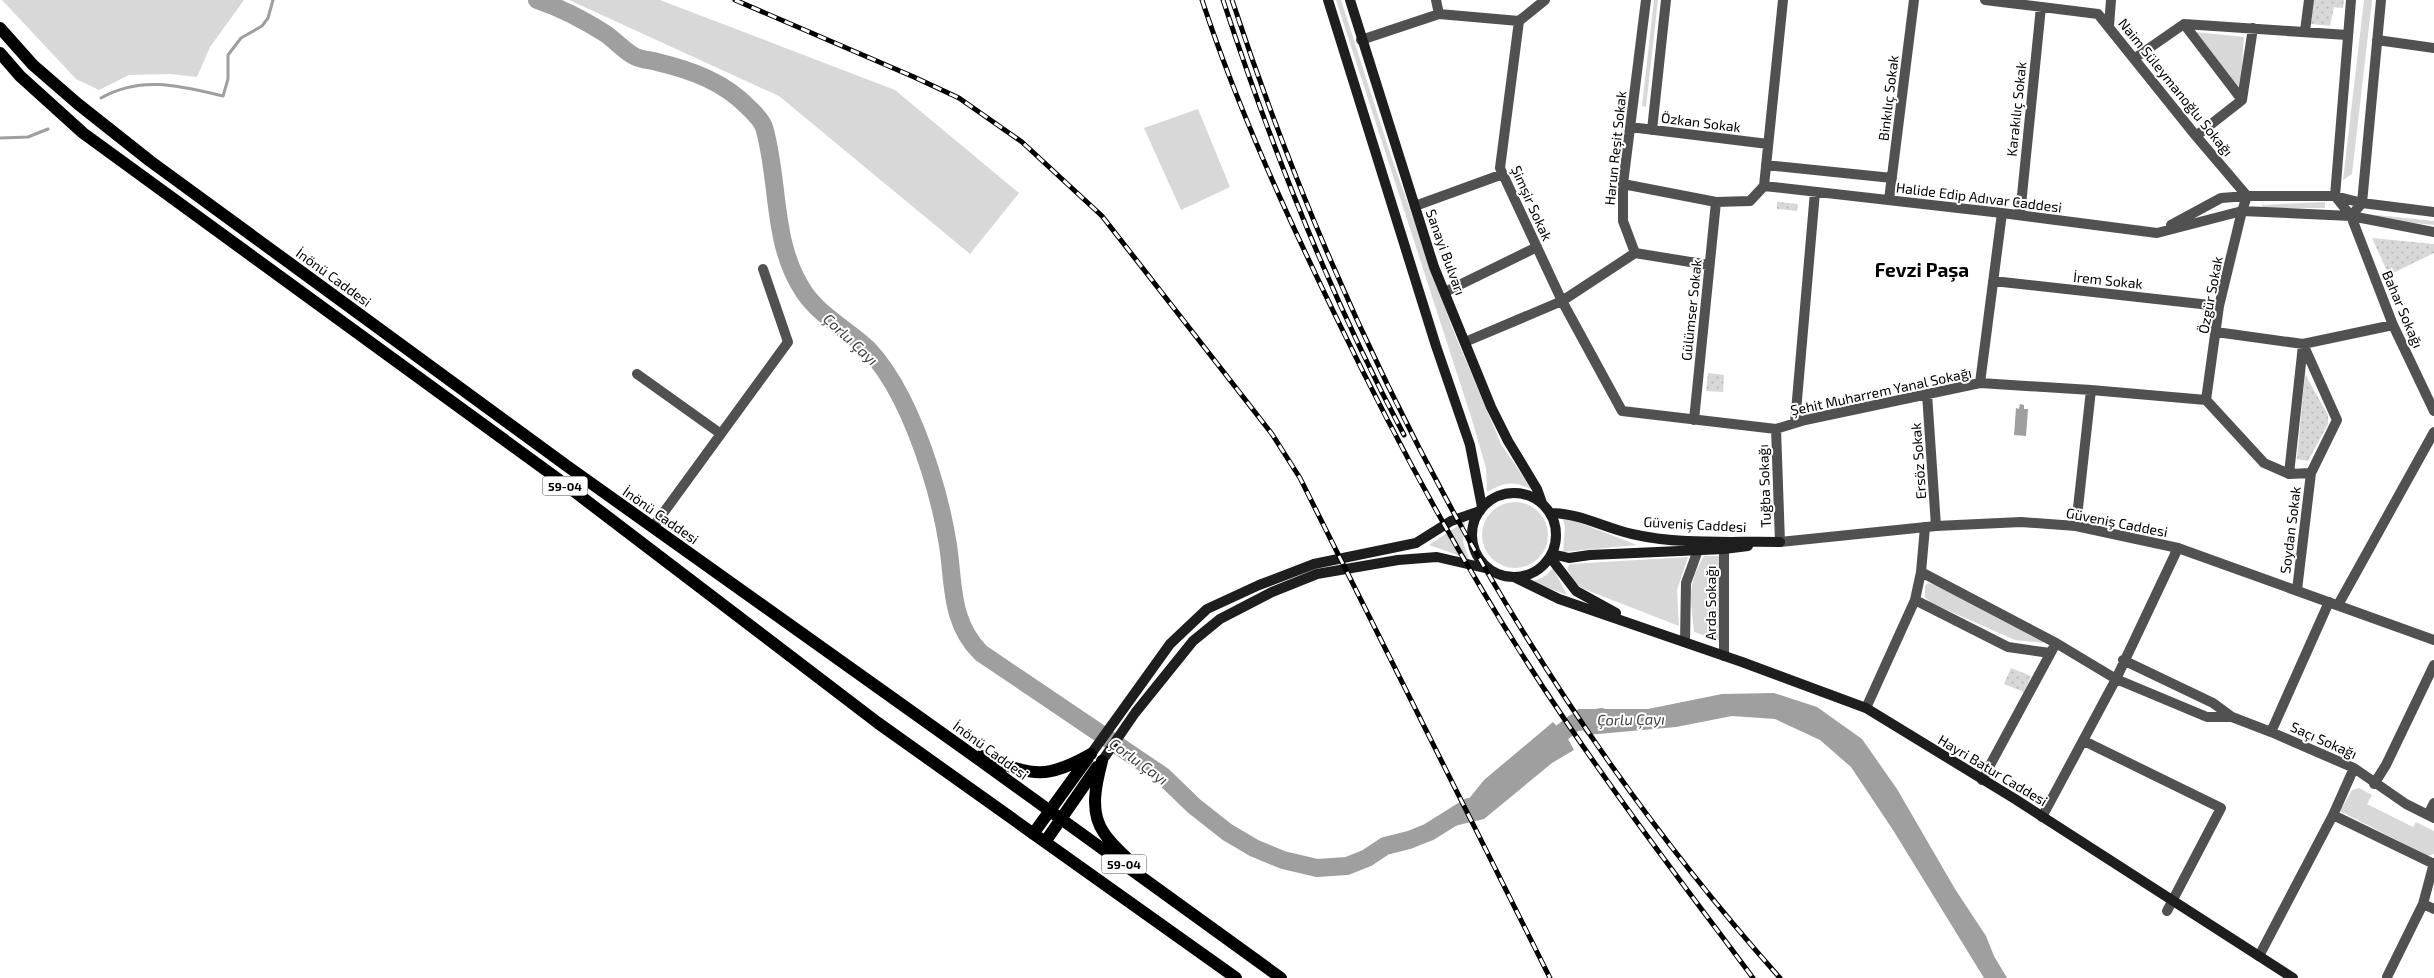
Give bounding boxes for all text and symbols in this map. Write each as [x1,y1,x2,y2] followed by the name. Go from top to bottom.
[2115,15,2237,159] street label: Naim Süleymanoğlu Sokağı
[1874,54,1903,142] street label: Binkılıç Sokak
[2003,61,2030,157] street label: Karakılıç Sokak
[1601,90,1630,206] street label: Harun Reşit Sokak
[1660,109,1742,135] street label: Özkan Sokak
[1507,163,1556,244] street label: Şimşir Sokak
[1895,178,2063,216] street label: Halide Edip Adıvar Caddesi
[1423,207,1469,297] street label: Sanayi Bulvarı
[293,244,375,310] street label: İnönü Caddesi
[2194,255,2226,335] street label: Özgür Sokak
[1677,258,1705,362] street label: Gülümser Sokak
[1875,258,1969,282] district label: Fevzi Paşa
[2072,268,2144,292] street label: İrem Sokak
[2379,268,2427,350] street label: Bahar Sokağı
[819,309,882,369] water label: Çorlu Çayı
[1789,363,1973,419] street label: Şehit Muharrem Yanal Sokağı
[1907,422,1929,500] street label: Ersöz Sokak
[1754,444,1774,528] street label: Tuğba Sokağı
[542,476,588,496] road number: 59-04
[620,483,702,547] street label: İnönü Caddesi
[2276,485,2304,575] street label: Soydan Sokak
[2064,504,2169,541] street label: Güveniş Caddesi
[1643,513,1747,536] street label: Güveniş Caddesi
[1702,566,1719,640] street label: Arda Sokağı
[1597,709,1665,730] water label: Çorlu Çayı
[950,717,1032,783] street label: İnönü Caddesi
[2288,718,2360,763] street label: Saçı Sokağı
[1935,731,2051,809] street label: Hayri Batur Caddesi
[1106,734,1172,789] water label: Çorlu Çayı
[1102,854,1146,874] road number: 59-04

